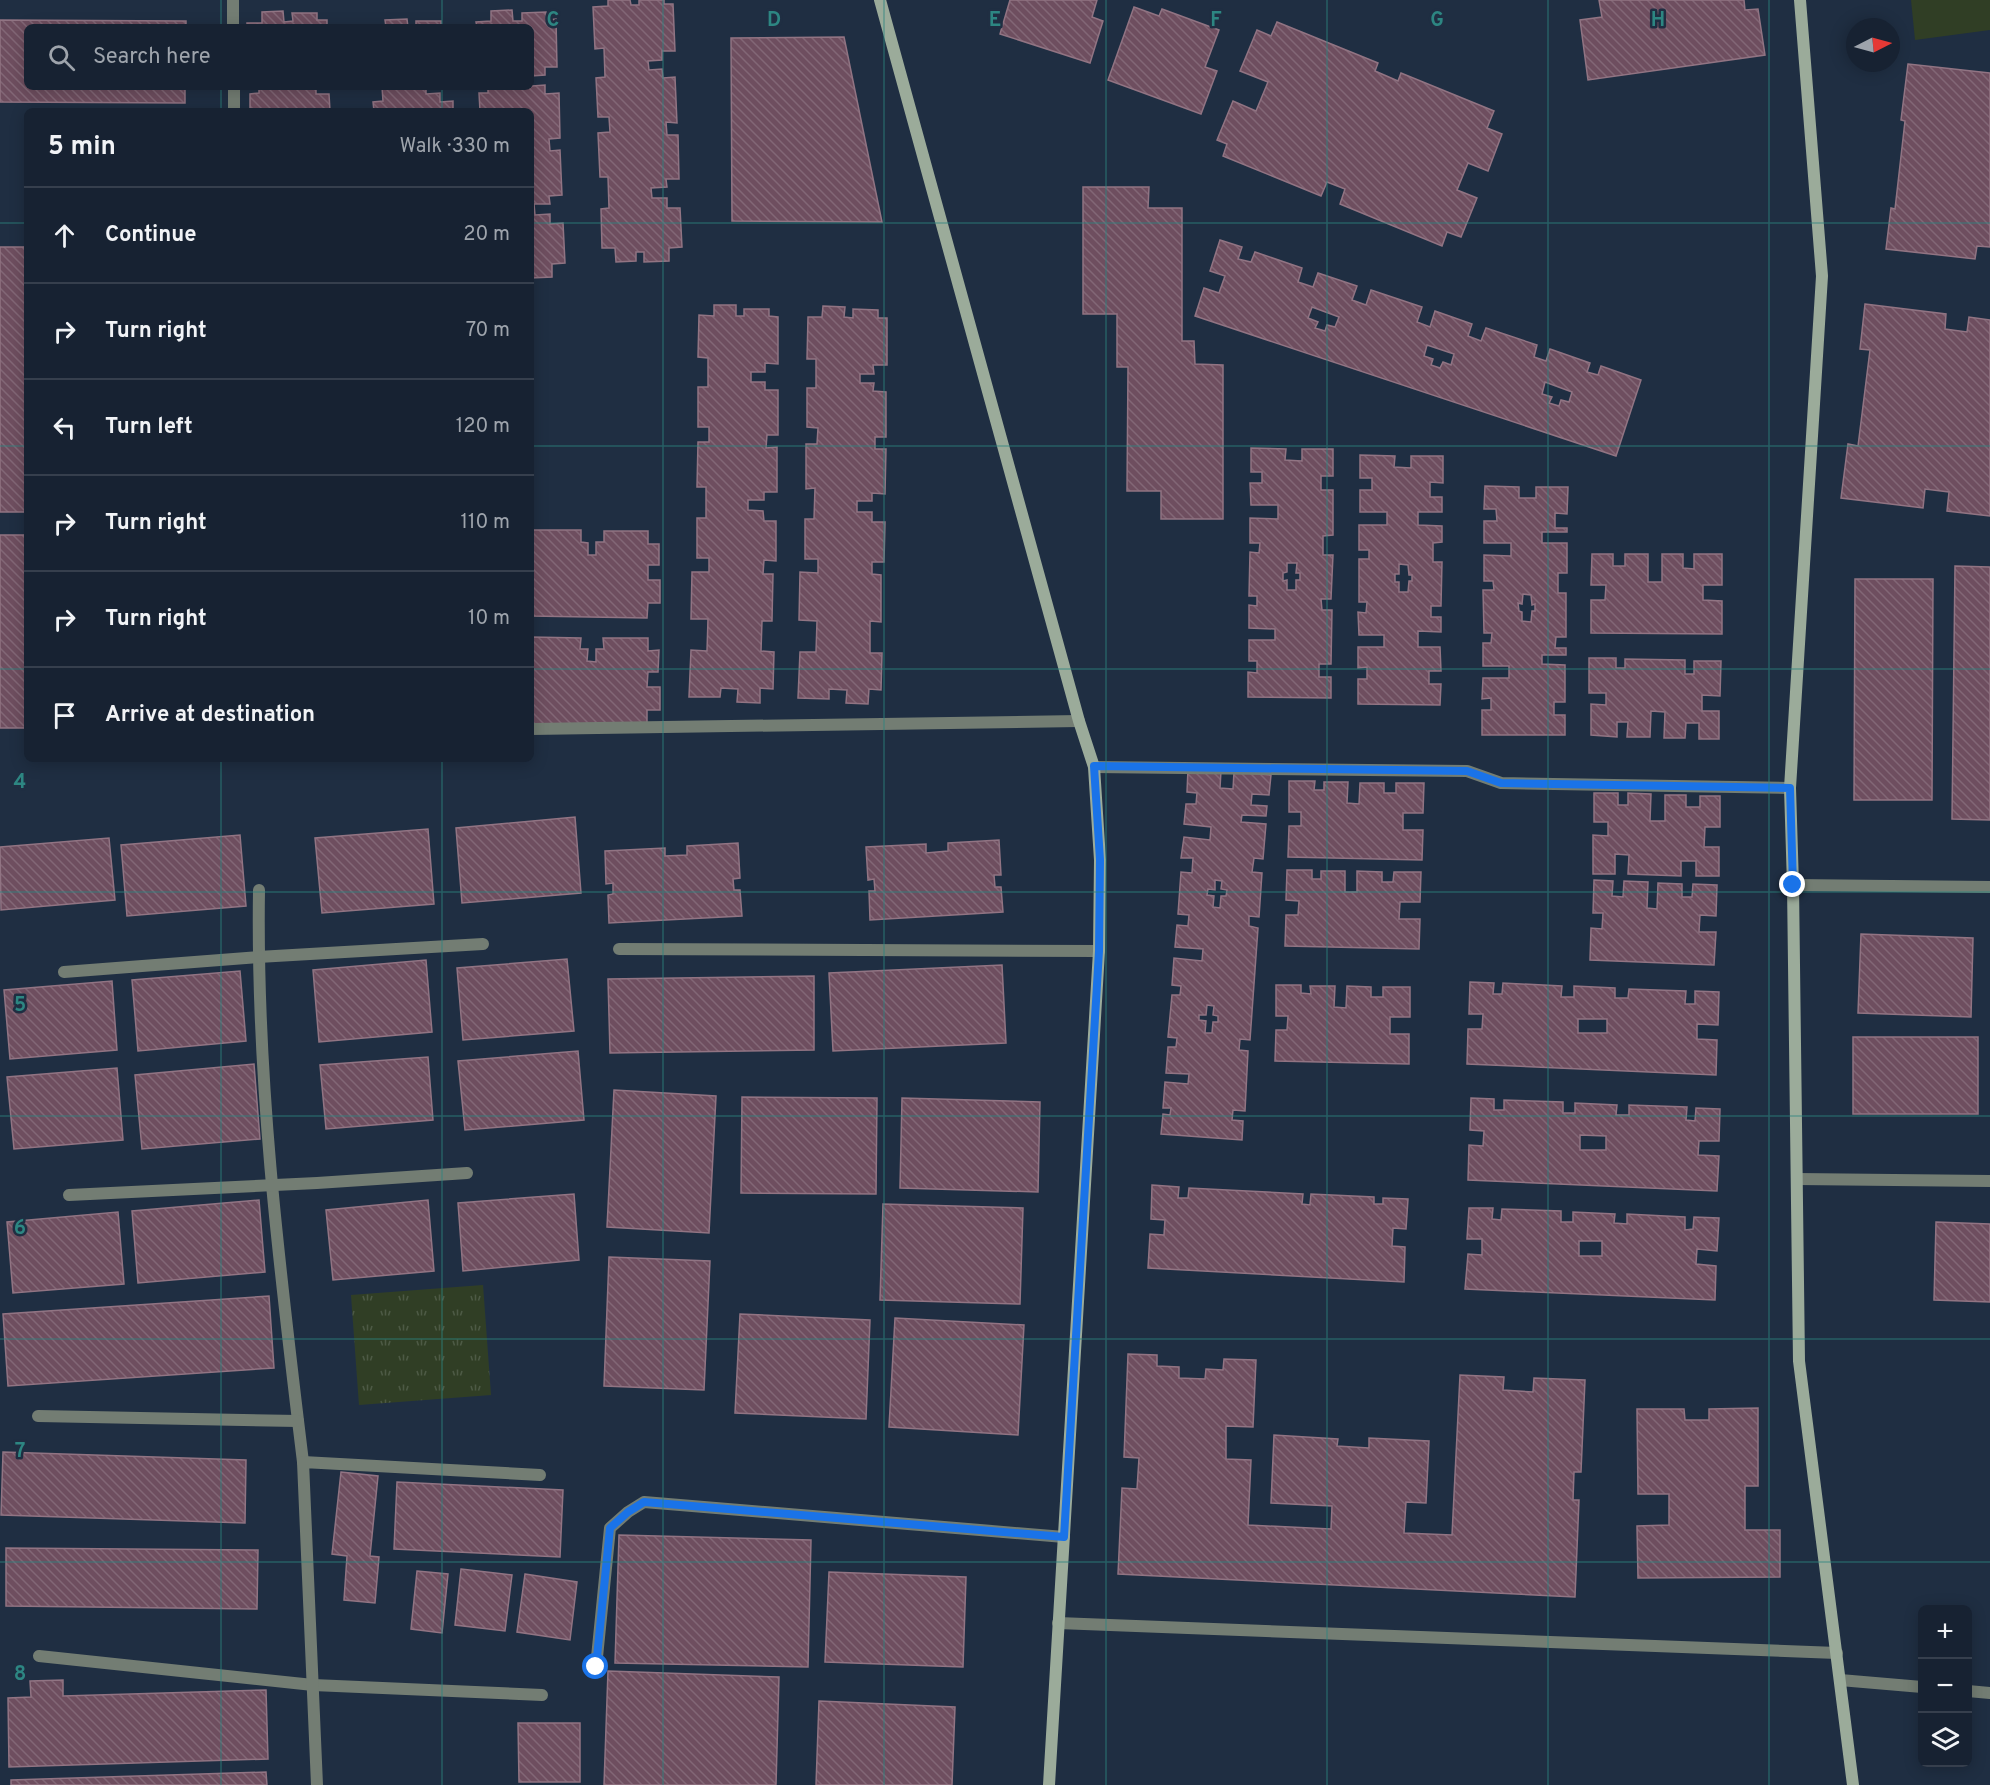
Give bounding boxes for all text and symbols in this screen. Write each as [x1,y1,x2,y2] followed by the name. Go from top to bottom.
[547,8,559,34] text: C
[767,8,781,34] text: D
[989,8,1001,34] text: E
[1210,8,1222,34] text: F
[1430,8,1444,34] text: G
[1651,8,1665,34] text: H
[1846,18,1900,72] north arrow
[24,24,534,90] search box
[45,41,78,74] icon: search
[93,44,211,71] text: Search here
[48,131,116,164] text: 5 min
[400,134,510,160] text: Walk · 330 m
[48,219,81,252] icon: ahead
[105,222,196,249] text: Continue
[463,222,510,248] text: 20 m
[48,315,81,348] icon: right
[105,318,207,345] text: Turn right
[466,318,510,344] text: 70 m
[48,411,81,444] icon: left
[105,414,193,441] text: Turn left
[456,414,510,440] text: 120 m
[48,507,81,540] icon: right
[105,510,207,537] text: Turn right
[461,510,510,536] text: 110 m
[48,603,81,636] icon: right
[105,606,207,633] text: Turn right
[468,606,510,632] text: 10 m
[48,699,81,732] icon: arrive
[105,702,315,729] text: Arrive at destination
[14,770,26,796] text: 4
[1779,871,1805,897] route end
[14,993,26,1019] text: 5
[14,1216,26,1242] text: 6
[15,1439,25,1465] text: 7
[1918,1605,1972,1767] map controls
[1918,1605,1972,1659] button: +
[582,1653,608,1679] route start
[1918,1659,1972,1713] button: −
[14,1662,26,1688] text: 8
[1918,1713,1972,1767] button: layers

